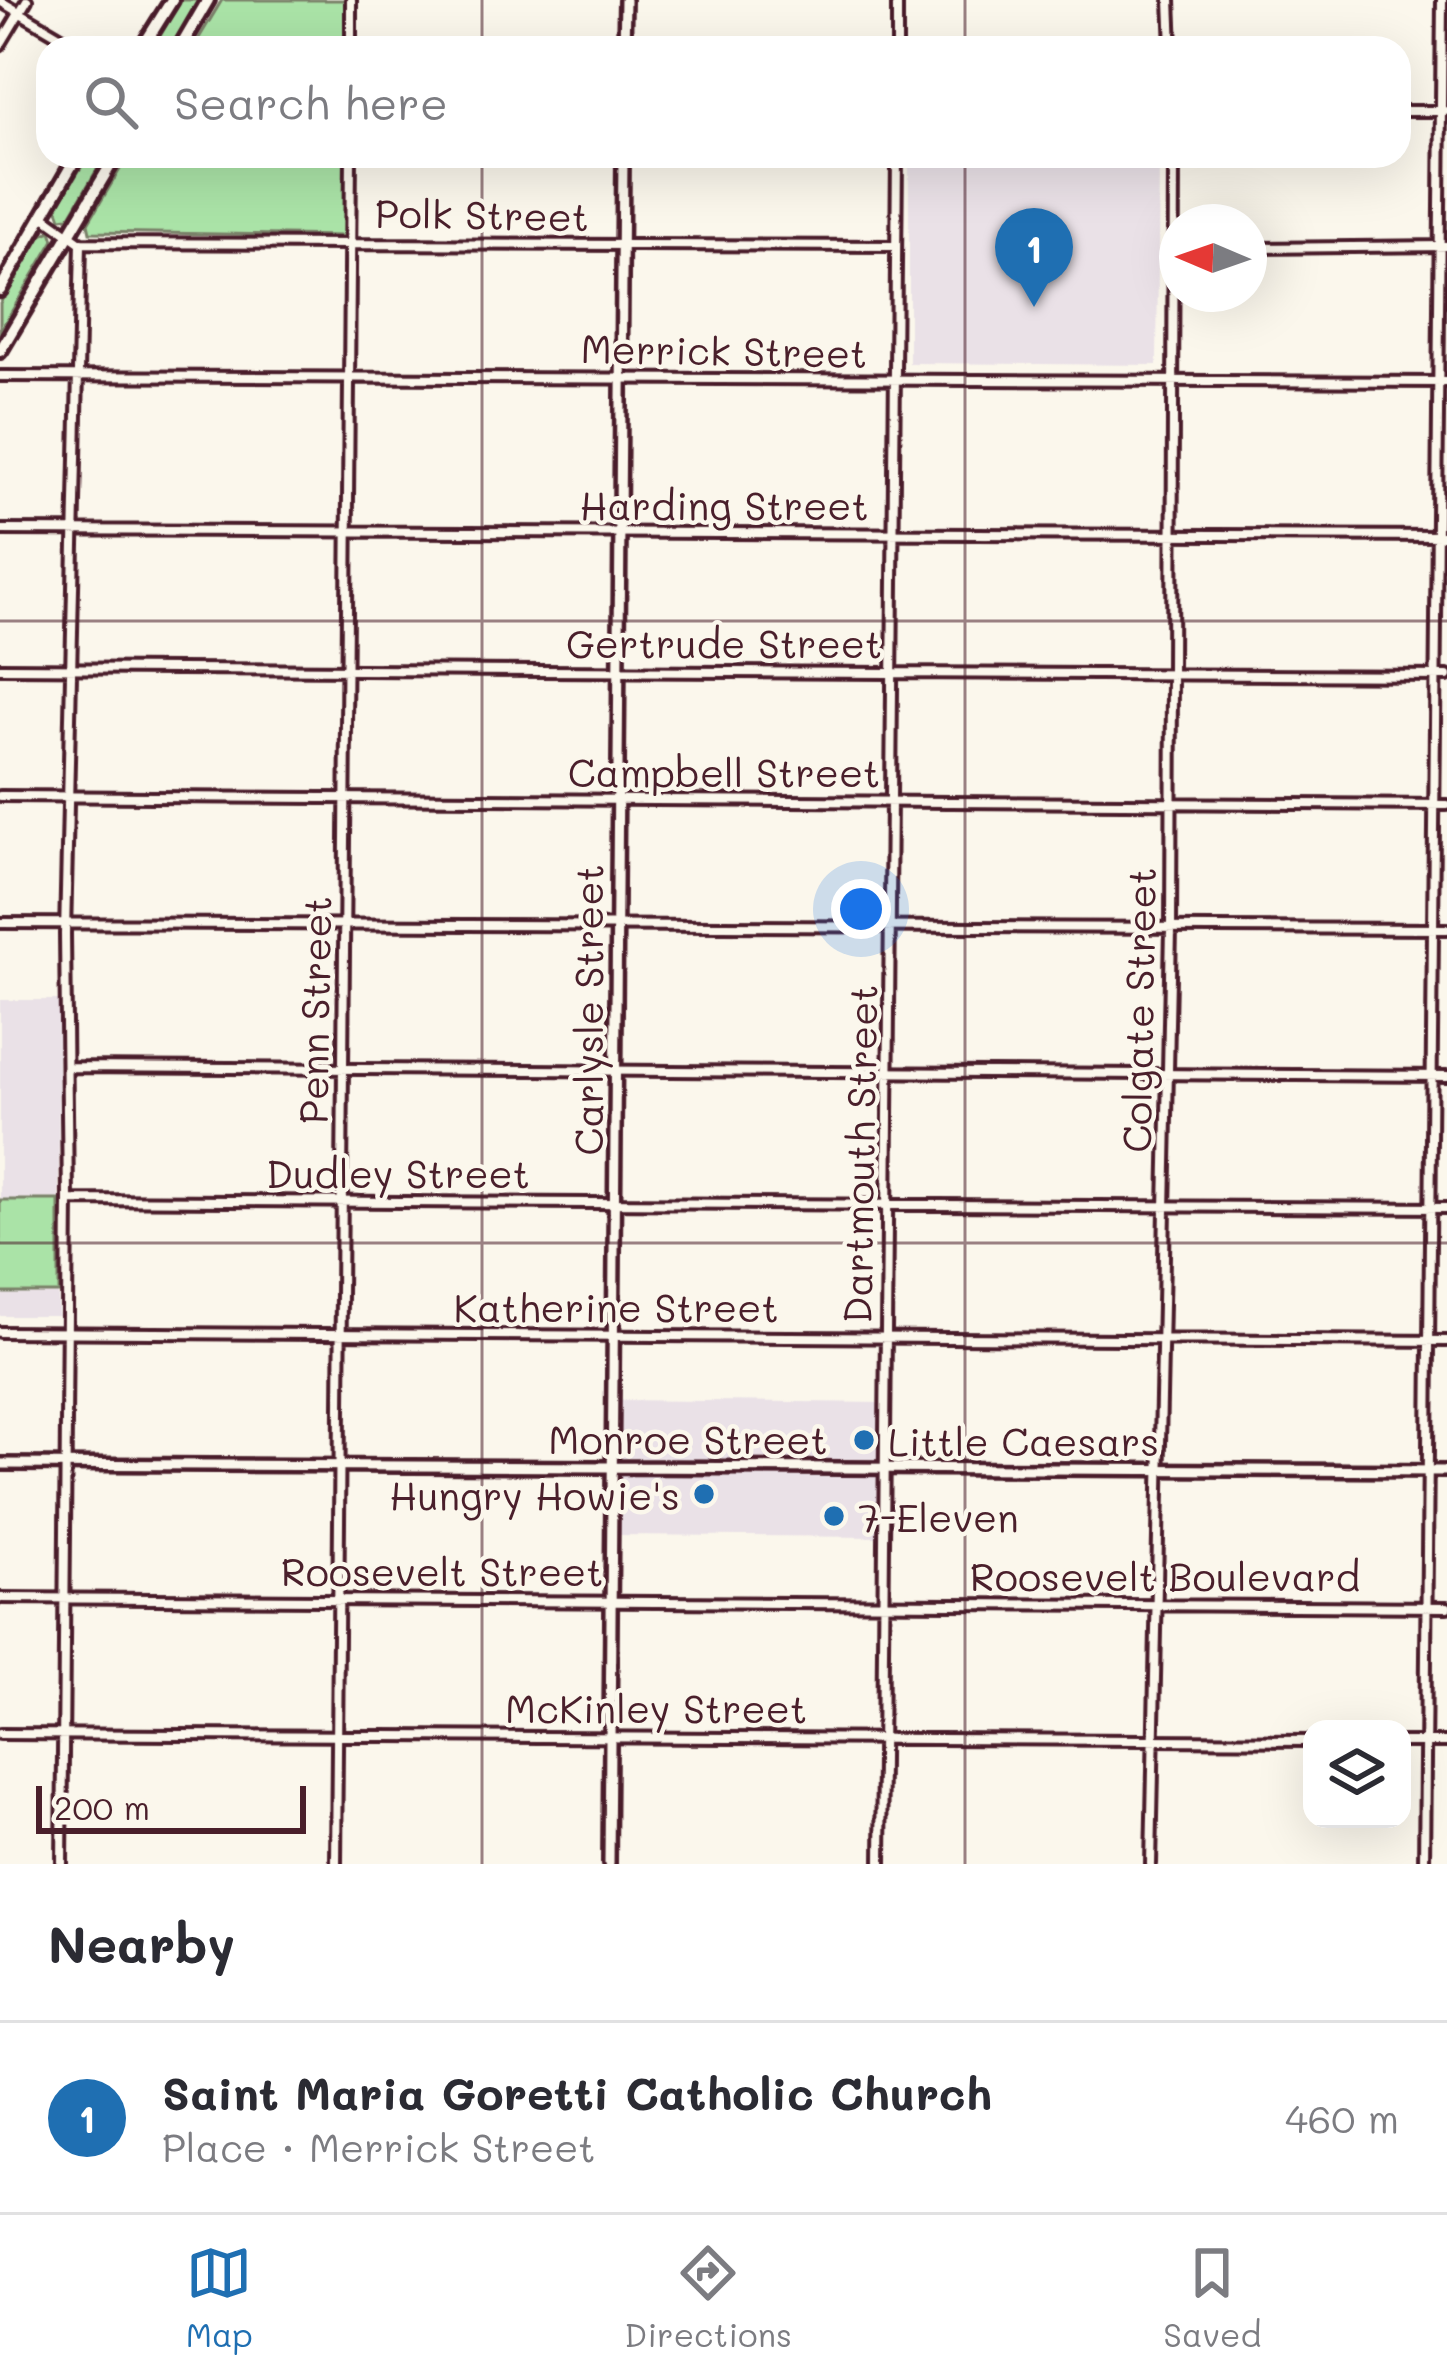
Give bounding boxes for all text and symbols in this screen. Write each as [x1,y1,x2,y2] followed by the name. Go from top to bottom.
[36,36,1411,168] search box
[78,69,144,135] icon: search
[174,73,448,131] text: Search here
[375,187,589,241] street label: Polk Street
[1159,204,1267,312] north arrow
[995,208,1073,307] pin: 1
[580,322,868,378] street label: Merrick Street
[579,479,869,531] street label: Harding Street
[566,617,882,668] street label: Gertrude Street
[568,746,880,797] street label: Campbell Street
[562,864,613,1156] street label: Carlysle Street
[1110,867,1167,1153] street label: Colgate Street
[831,879,891,939] your location
[287,896,341,1124] street label: Penn Street
[831,984,887,1324] street label: Dartmouth Street
[266,1147,530,1198] street label: Dudley Street
[453,1281,779,1332] street label: Katherine Street
[548,1413,828,1464] street label: Monroe Street
[888,1415,1159,1466] place label: Little Caesars
[851,1427,877,1453] marker: Little Caesars
[389,1469,680,1521] place label: Hungry Howie's
[691,1481,717,1507] marker: Hungry Howie's
[858,1491,1019,1542] place label: 7-Eleven
[821,1503,847,1529] marker: 7-Eleven
[281,1545,603,1596] street label: Roosevelt Street
[970,1550,1360,1601] street label: Roosevelt Boulevard
[505,1682,807,1733] street label: McKinley Street
[1303,1720,1411,1828] map controls
[1303,1720,1411,1828] button: layers
[36,1780,306,1833] scale bar
[54,1785,150,1828] text: 200 m
[48,1909,235,1976] text: Nearby
[162,2063,992,2121] text: Saint Maria Goretti Catholic Church
[78,2092,96,2143] text: 1
[1285,2092,1399,2143] text: 460 m
[162,2121,596,2172] text: Place · Merrick Street
[186,2240,253,2355] tab: Map
[624,2240,792,2355] tab: Directions
[1163,2240,1261,2355] tab: Saved

